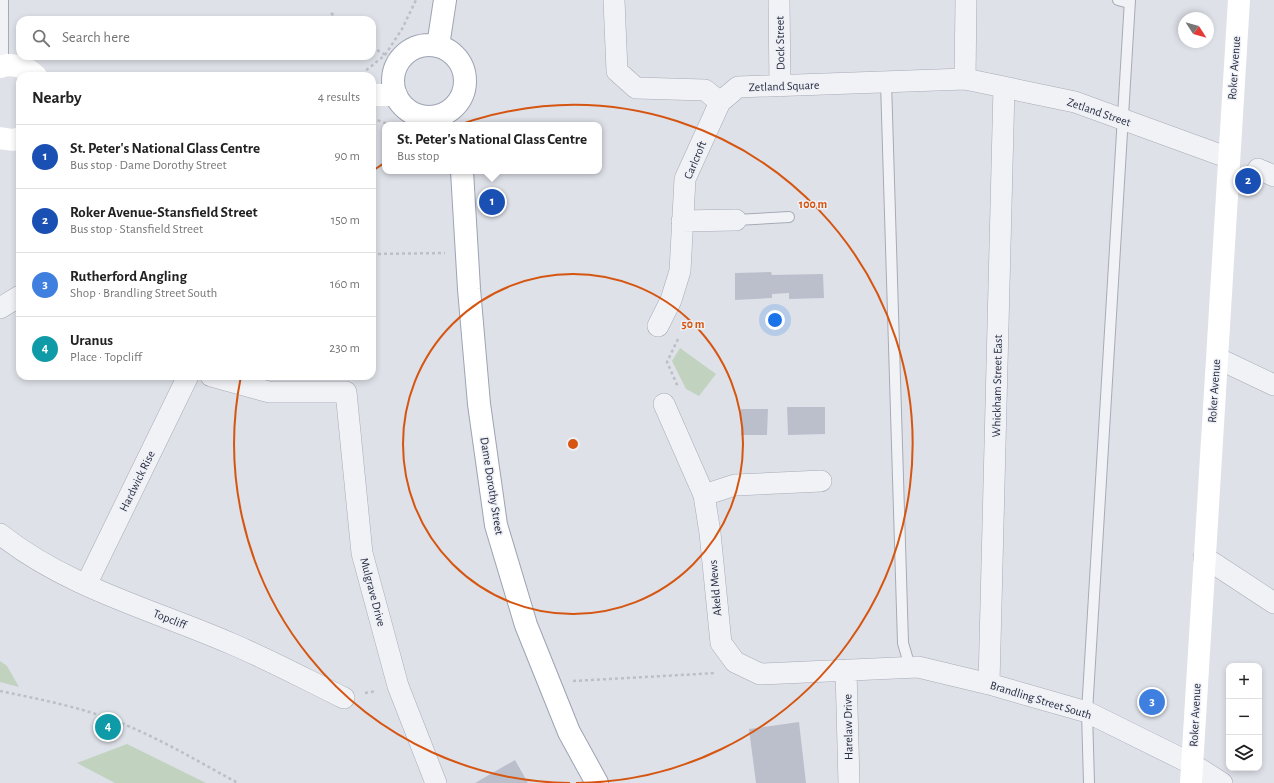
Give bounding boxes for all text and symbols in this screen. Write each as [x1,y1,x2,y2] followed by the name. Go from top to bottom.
[1178,12,1214,48] north arrow
[16,16,376,60] search box
[774,16,786,70] street label: Dock Street
[30,27,52,49] icon: search
[62,30,130,45] text: Search here
[1226,36,1242,100] street label: Roker Avenue
[748,79,820,93] street label: Zetland Square
[32,89,82,106] text: Nearby
[318,91,360,104] text: 4 results
[1066,96,1133,129] street label: Zetland Street
[382,122,602,174] popup
[397,132,587,147] text: St. Peter's National Glass Centre
[682,139,708,181] street label: Carlcroft
[70,141,260,156] text: St. Peter's National Glass Centre
[43,150,47,163] text: 1
[334,150,360,163] text: 90 m
[397,150,439,163] text: Bus stop
[70,159,227,172] text: Bus stop · Dame Dorothy Street
[1235,166,1261,196] pin: 2
[479,187,505,217] pin: 1
[799,198,827,210] text: 100 m
[70,205,258,220] text: Roker Avenue-Stansfield Street
[42,214,48,227] text: 2
[331,214,360,227] text: 150 m
[70,223,203,236] text: Bus stop · Stansfield Street
[70,269,187,284] text: Rutherford Angling
[42,278,48,291] text: 3
[330,278,360,291] text: 160 m
[70,287,217,300] text: Shop · Brandling Street South
[765,310,785,330] your location
[682,318,705,330] text: 50 m
[70,333,113,348] text: Uranus
[990,334,1004,437] street label: Whickham Street East
[42,342,48,355] text: 4
[329,342,360,355] text: 230 m
[70,351,142,364] text: Place · Topcliff
[1206,359,1222,423] street label: Roker Avenue
[477,436,506,536] street label: Dame Dorothy Street
[566,437,580,451] centre of rings
[117,449,157,513] street label: Hardwick Rise
[358,556,388,628] street label: Mulgrave Drive
[707,559,723,617] street label: Akeld Mews
[152,607,190,632] street label: Topcliff
[1226,663,1262,771] map controls
[1226,663,1262,699] button: +
[989,679,1093,721] street label: Brandling Street South
[1187,683,1203,747] street label: Roker Avenue
[1139,687,1165,717] pin: 3
[841,694,855,760] street label: Harelaw Drive
[1226,699,1262,735] button: −
[95,712,121,742] pin: 4
[1226,735,1262,771] button: layers

